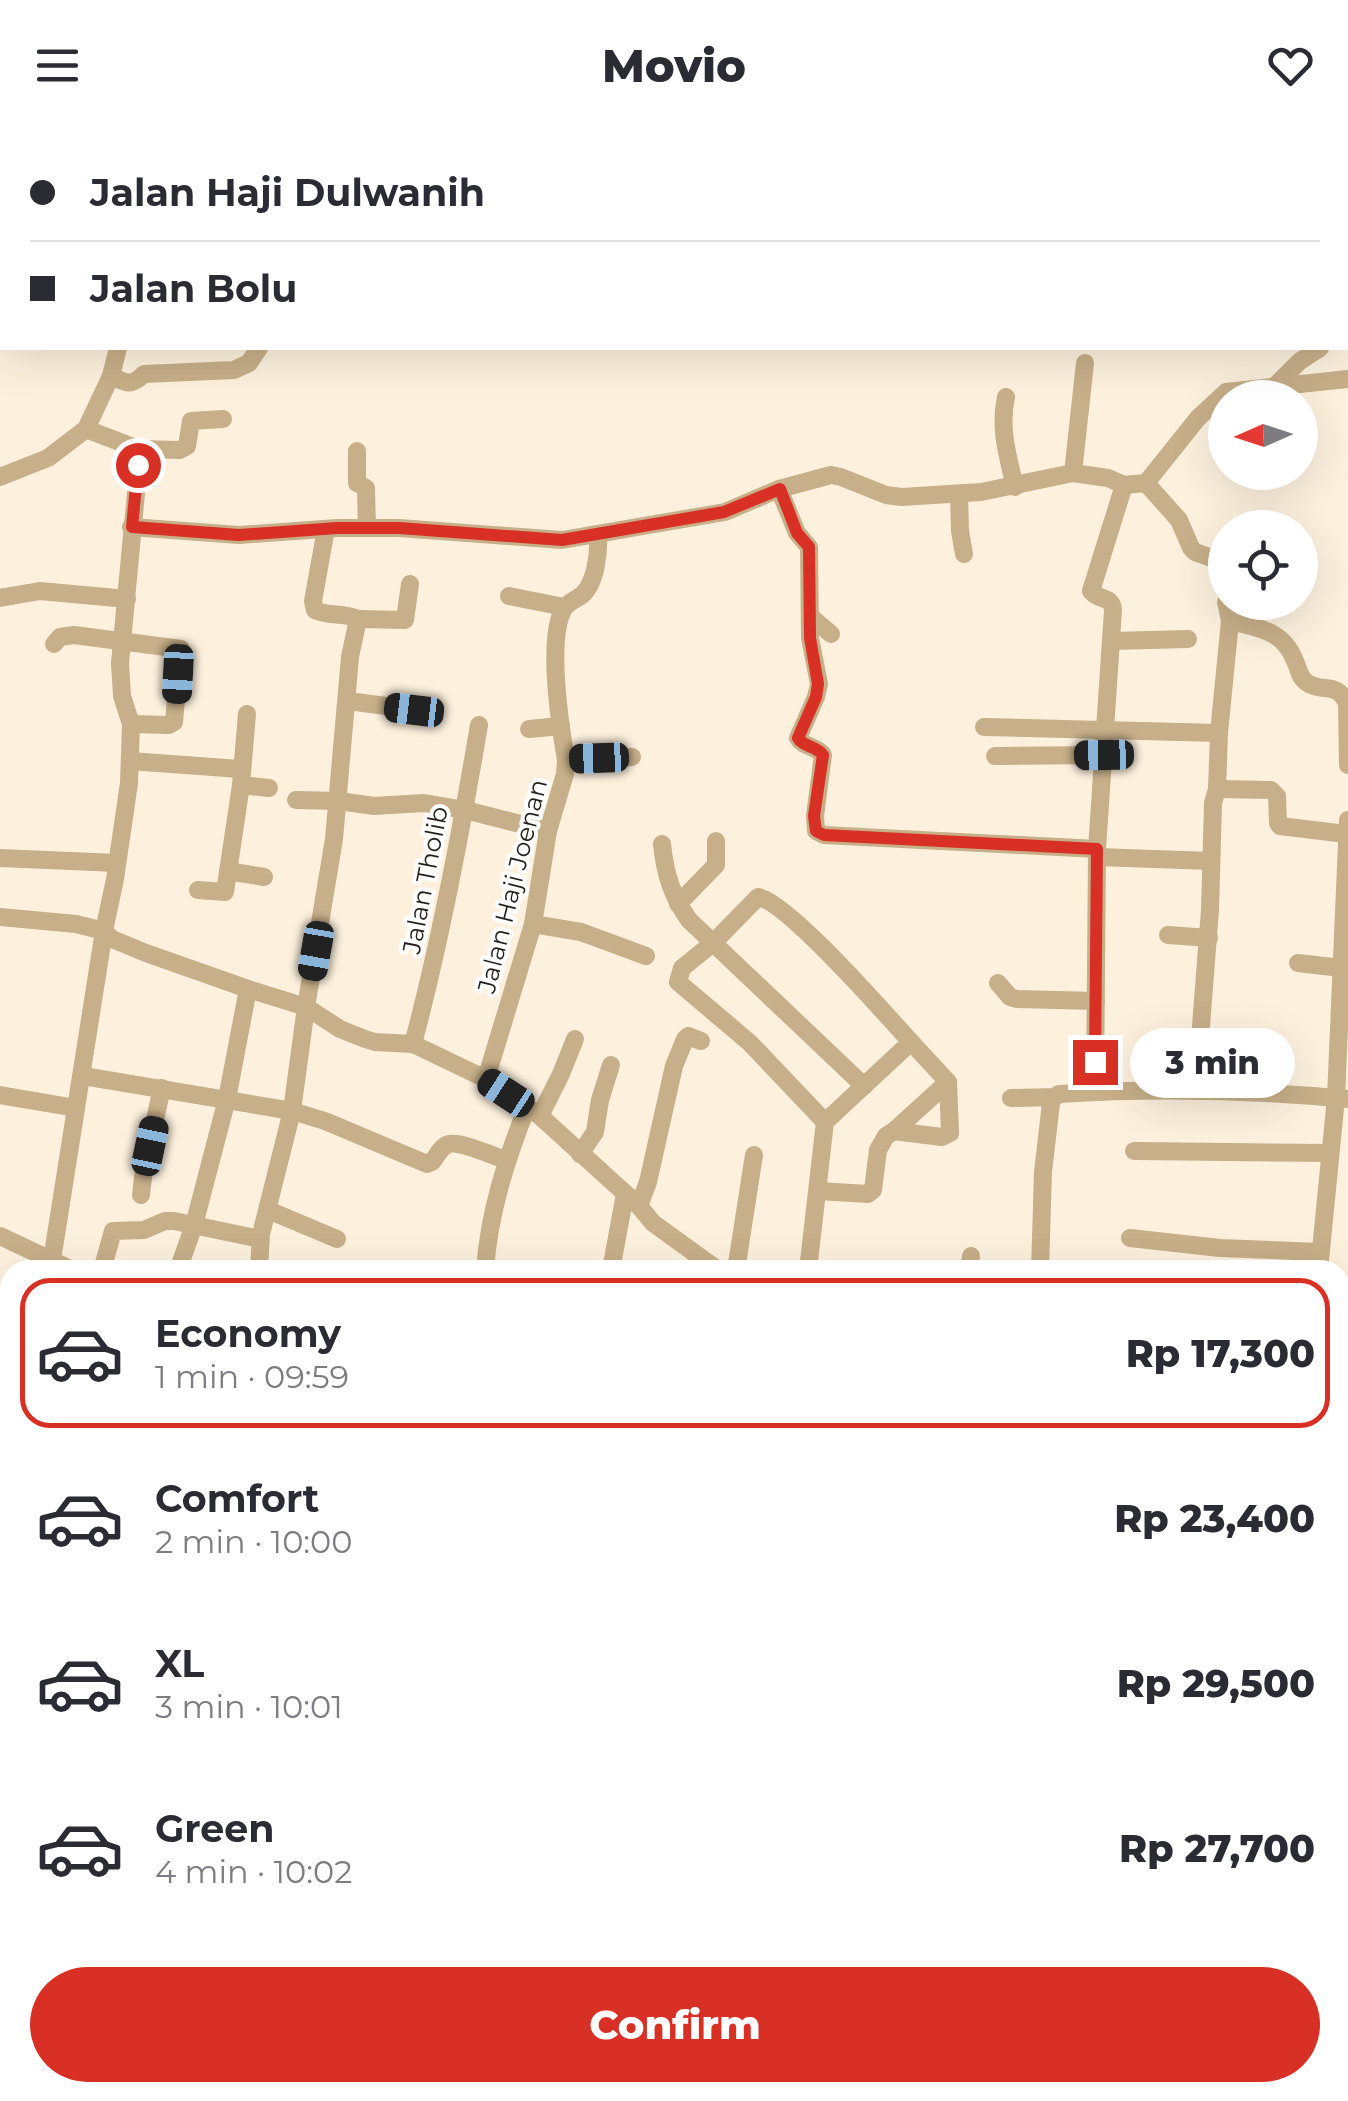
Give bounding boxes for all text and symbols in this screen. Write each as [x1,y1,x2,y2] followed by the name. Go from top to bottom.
[30,38,85,93] icon: menu
[602,38,746,93] text: Movio
[1263,38,1318,93] icon: heart
[90,169,485,216] text: Jalan Haji Dulwanih
[90,265,297,312] text: Jalan Bolu
[1208,380,1318,490] north arrow
[1208,380,1318,620] map controls
[116,443,161,488] route start
[1208,510,1318,620] button: locate
[161,643,195,705] car
[382,691,446,729] car
[1074,739,1134,771] car
[568,742,630,774] car
[471,776,553,997] street label: Jalan Haji Joenan
[396,804,454,957] street label: Jalan Tholib
[296,919,336,983] car
[1130,1027,1295,1097] callout: 3 min
[1073,1040,1118,1085] route end
[1165,1043,1260,1082] text: 3 min
[473,1064,539,1122] car
[129,1114,171,1178] car
[35,1308,125,1398] icon: car
[155,1310,341,1357] text: Economy
[1126,1330,1315,1377] text: Rp 17,300
[155,1357,349,1396] text: 1 min · 09:59
[35,1473,125,1563] icon: car
[155,1475,319,1522] text: Comfort
[1114,1495,1315,1542] text: Rp 23,400
[155,1522,352,1561] text: 2 min · 10:00
[35,1638,125,1728] icon: car
[155,1640,204,1687] text: XL
[1117,1660,1315,1707] text: Rp 29,500
[155,1687,343,1726] text: 3 min · 10:01
[35,1803,125,1893] icon: car
[155,1805,275,1852] text: Green
[1119,1825,1315,1872] text: Rp 27,700
[155,1852,352,1891] text: 4 min · 10:02
[30,1967,1320,2082] button: Confirm

